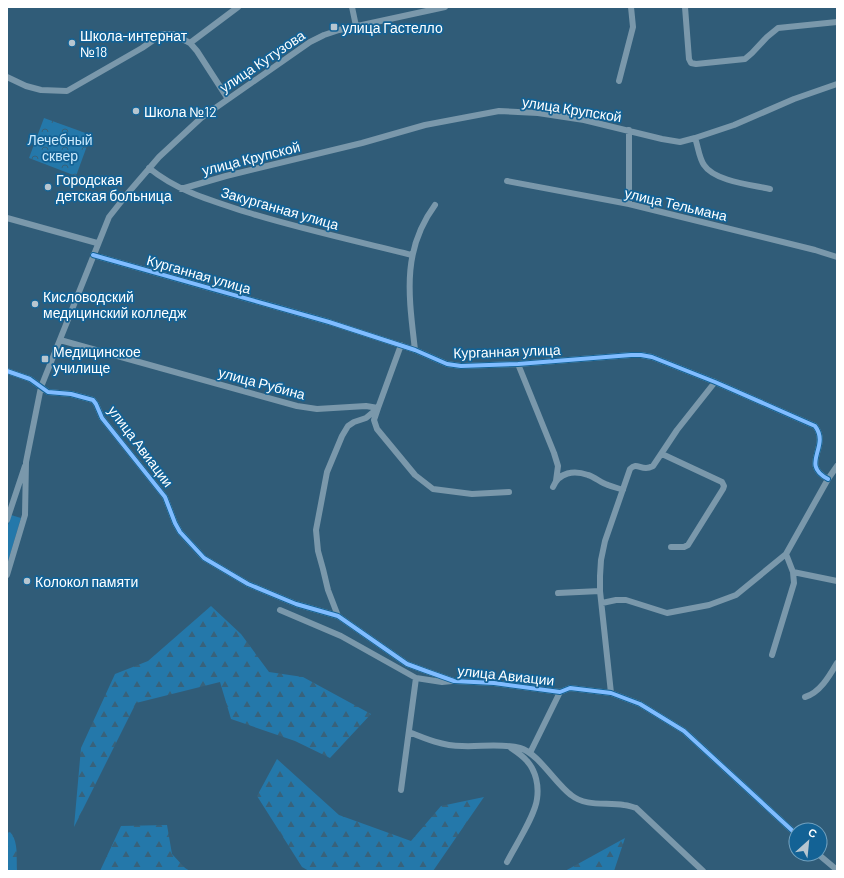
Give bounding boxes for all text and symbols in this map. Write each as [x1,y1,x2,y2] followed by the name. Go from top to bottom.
[342,19,443,36] place label: улица Гастелло
[329,22,339,32] marker: улица Гастелло
[216,26,308,96] street label: улица Кутузова
[80,27,188,60] place label: Школа-интернат №18
[67,38,77,48] marker: Школа-интернат №18
[521,93,623,125] street label: улица Крупской
[144,103,217,120] place label: Школа №12
[131,106,141,116] marker: Школа №12
[27,131,93,164] park label: Лечебный сквер
[200,138,302,178] street label: улица Крупской
[56,171,172,204] place label: Городская детская больница
[43,182,53,192] marker: Городская детская больница
[219,183,341,233] street label: Закурганная улица
[623,184,729,224] street label: улица Тельмана
[145,251,253,297] street label: Курганная улица
[43,288,187,321] place label: Кисловодский медицинский колледж
[30,299,40,309] marker: Кисловодский медицинский колледж
[453,341,561,361] street label: Курганная улица
[53,343,141,376] place label: Медицинское училище
[40,354,50,364] marker: Медицинское училище
[217,363,307,403] street label: улица Рубина
[105,402,177,490] street label: улица Авиации
[35,573,138,590] place label: Колокол памяти
[22,576,32,586] marker: Колокол памяти
[457,661,555,689] street label: улица Авиации
[788,822,828,862] north arrow
[806,825,819,840] text: С

